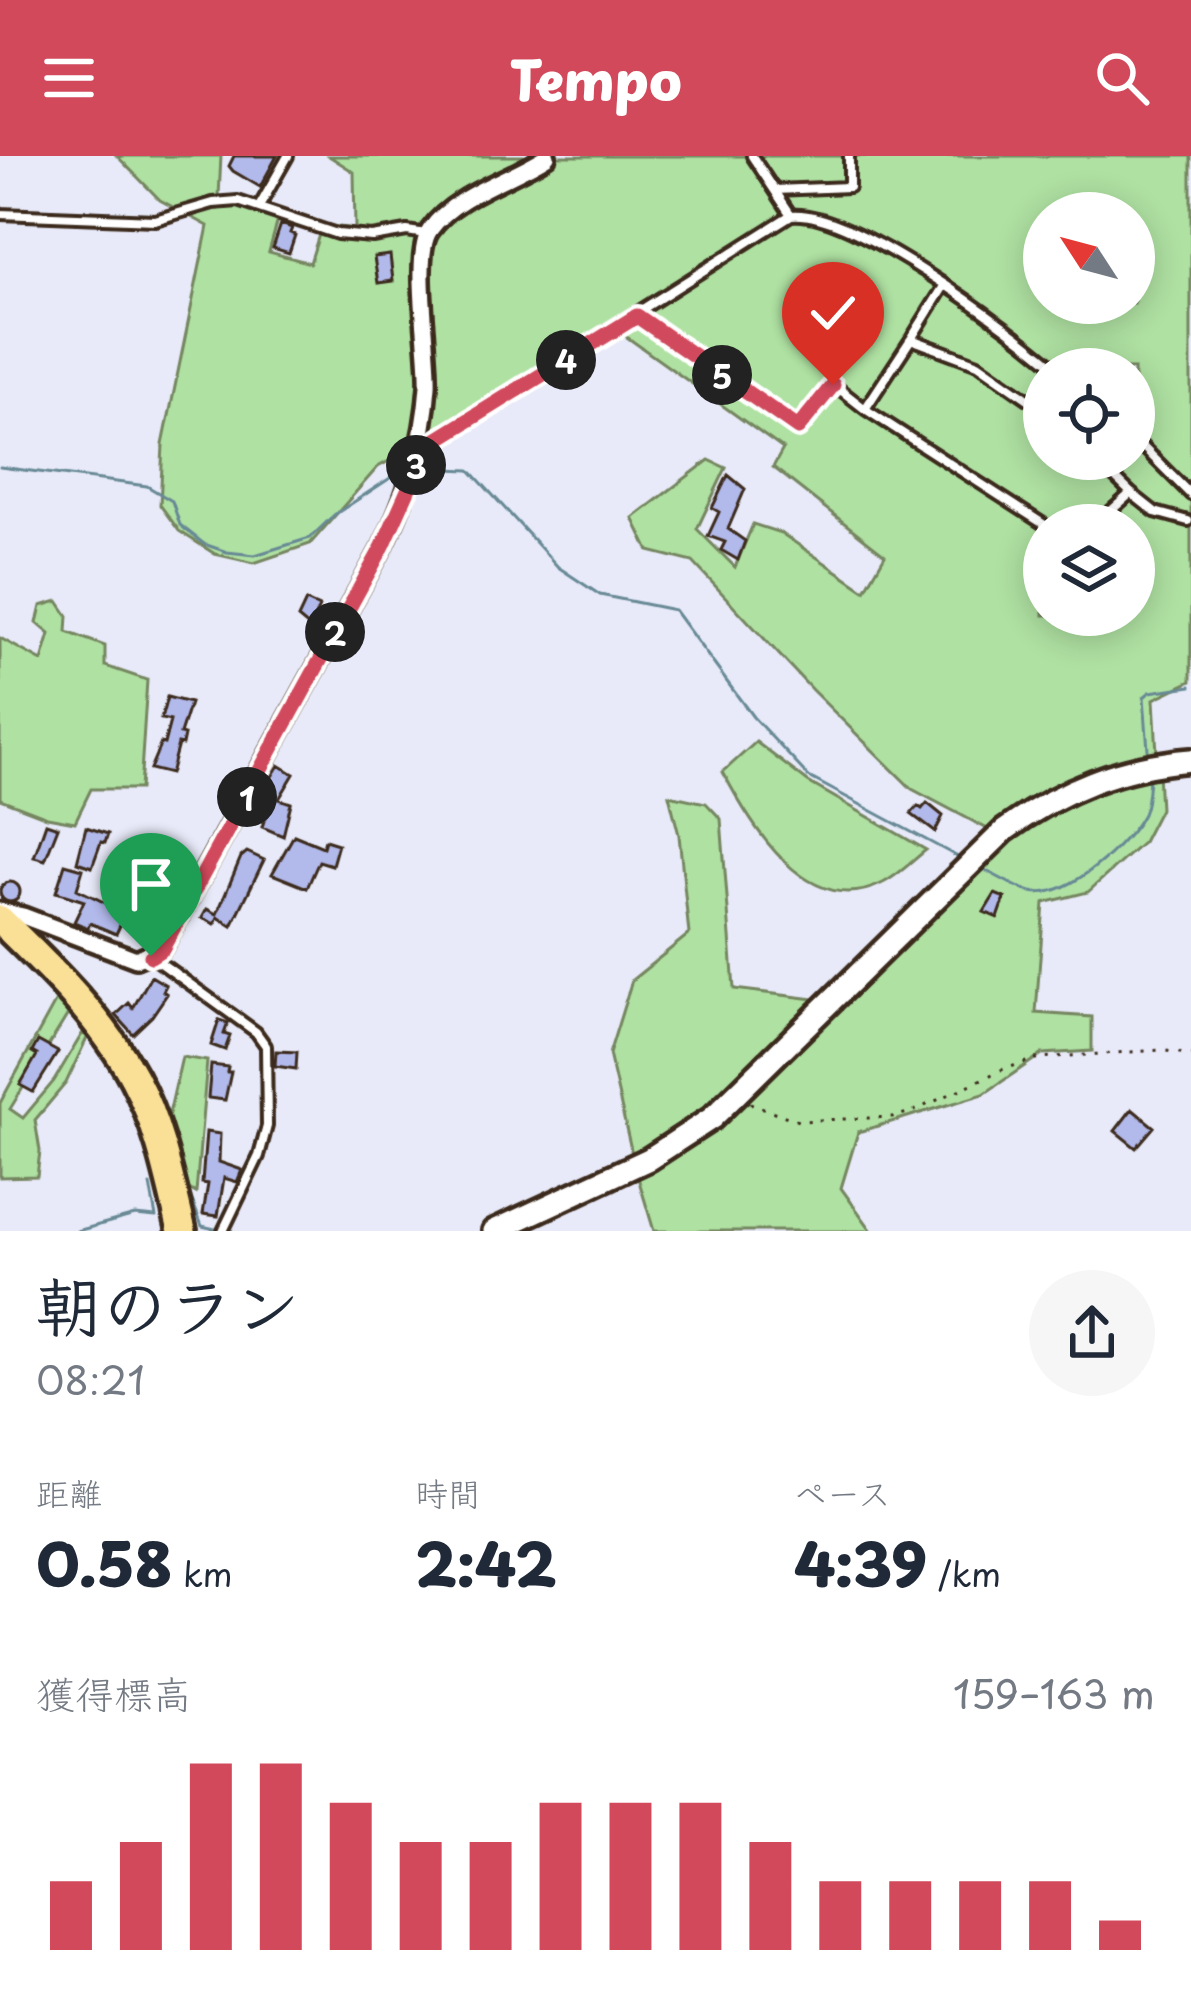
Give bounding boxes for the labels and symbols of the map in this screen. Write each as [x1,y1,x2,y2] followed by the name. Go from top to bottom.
[1023,192,1155,324] north arrow
[782,262,884,385] pin
[536,330,596,390] pin: 4
[692,345,752,405] pin: 5
[386,435,446,495] pin: 3
[305,602,365,662] pin: 2
[217,767,277,827] pin: 1
[100,833,202,956] pin

